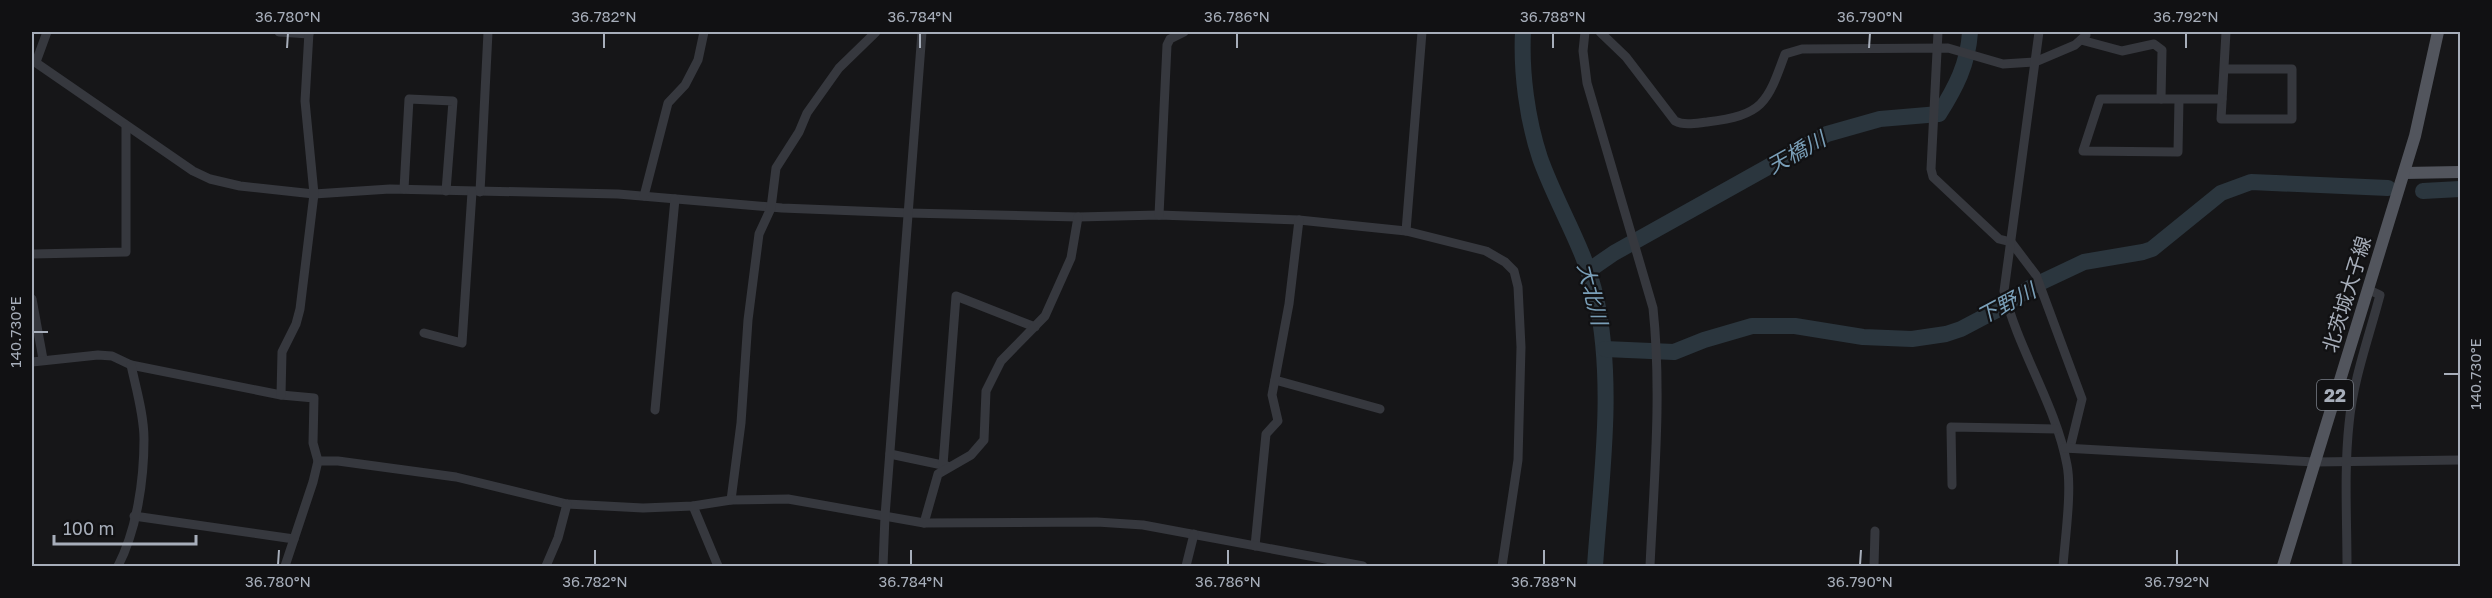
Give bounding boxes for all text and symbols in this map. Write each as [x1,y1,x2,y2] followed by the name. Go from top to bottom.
[255,7,321,25] text: 36.780°N
[571,7,637,25] text: 36.782°N
[887,7,953,25] text: 36.784°N
[1204,7,1270,25] text: 36.786°N
[1520,7,1586,25] text: 36.788°N
[1837,7,1903,25] text: 36.790°N
[2153,7,2219,25] text: 36.792°N
[1762,124,1832,179] water label: 天橋川
[2317,233,2375,355] street label: 北茨城大子線
[1573,260,1614,330] water label: 大北川
[1972,276,2042,329] water label: 下野川
[6,296,24,368] text: 140.730°E
[2466,338,2484,410] text: 140.730°E
[2317,380,2353,410] road number: 22
[54,508,196,546] scale bar
[63,517,114,539] text: 100 m
[245,572,311,590] text: 36.780°N
[562,572,628,590] text: 36.782°N
[878,572,944,590] text: 36.784°N
[1195,572,1261,590] text: 36.786°N
[1511,572,1577,590] text: 36.788°N
[1827,572,1893,590] text: 36.790°N
[2144,572,2210,590] text: 36.792°N

